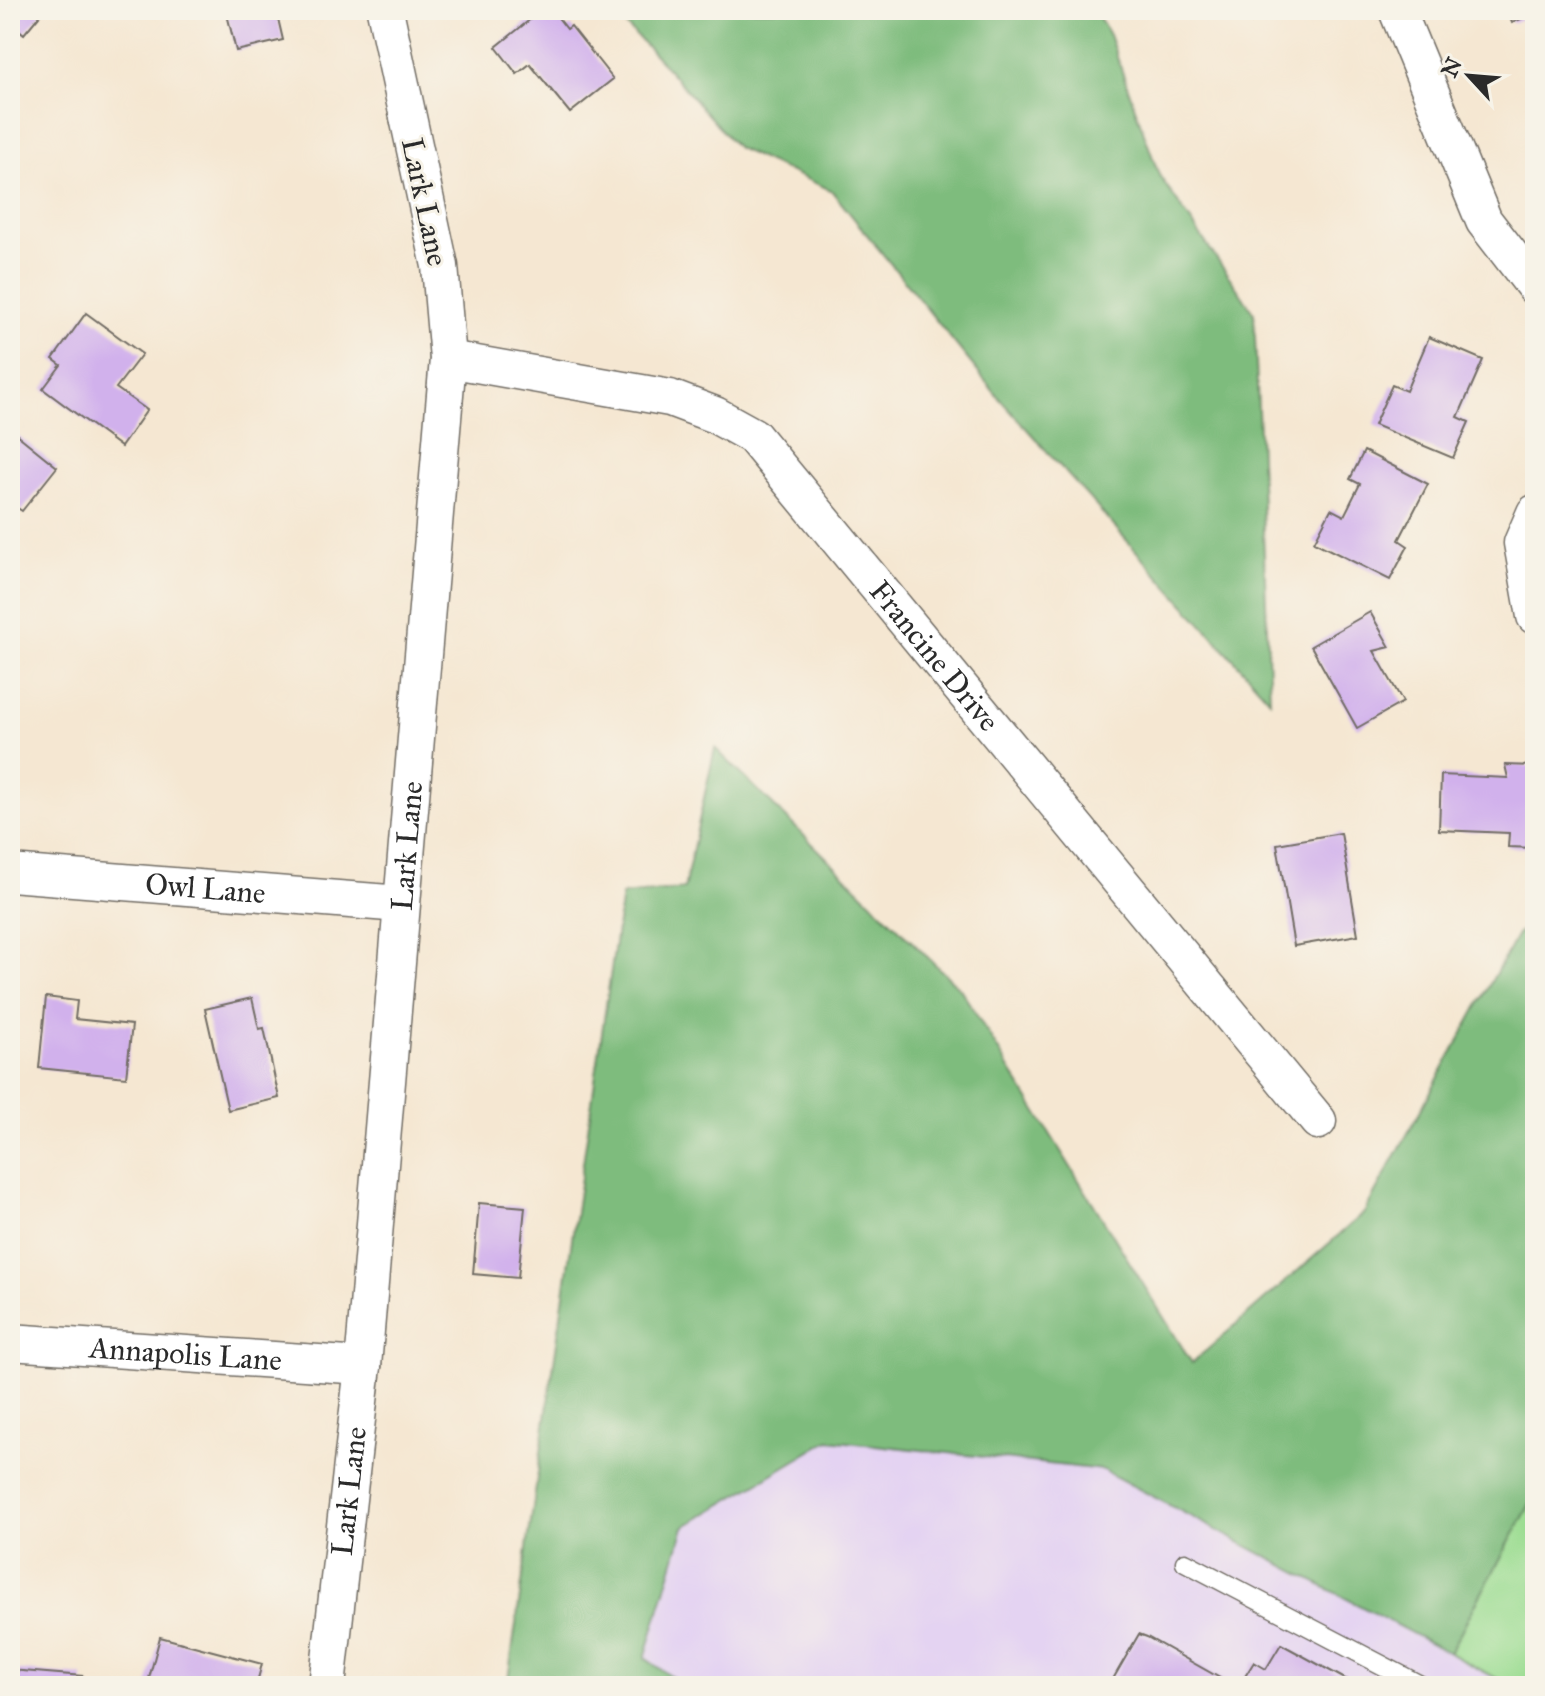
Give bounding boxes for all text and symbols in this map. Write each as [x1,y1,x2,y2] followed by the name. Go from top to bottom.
[1429,36,1509,116] north arrow
[1435,53,1468,82] text: N
[394,135,456,269] street label: Lark Lane
[862,573,1007,739] street label: Francine Drive
[384,780,430,912] street label: Lark Lane
[144,866,267,911] street label: Owl Lane
[86,1329,283,1378] street label: Annapolis Lane
[324,1425,374,1558] street label: Lark Lane

